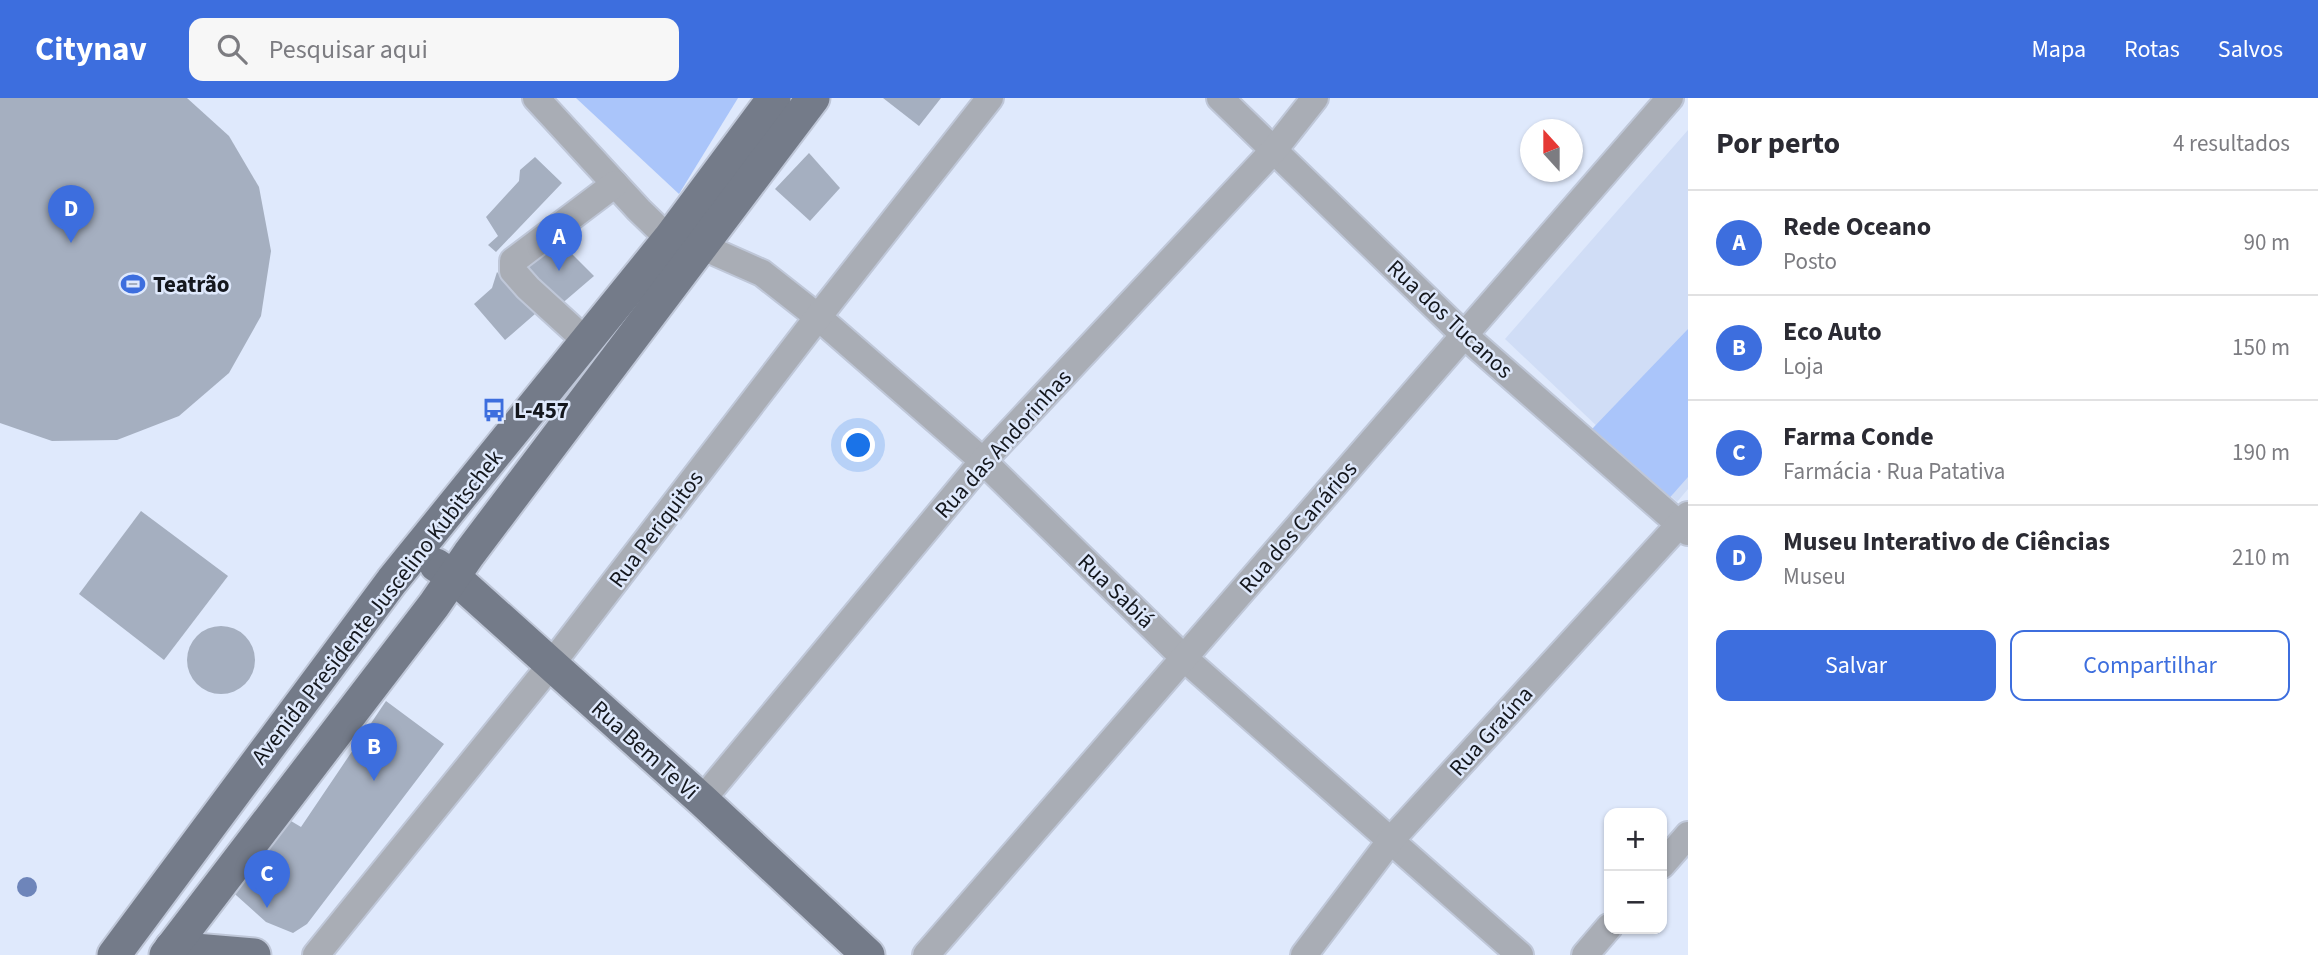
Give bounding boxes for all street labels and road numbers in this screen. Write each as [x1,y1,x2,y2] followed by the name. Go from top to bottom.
[1380,252,1520,386] street label: Rua dos Tucanos
[927,362,1079,526] street label: Rua das Andorinhas
[243,442,511,772] street label: Avenida Presidente Juscelino Kubitschek
[1231,454,1365,600] street label: Rua dos Canários
[601,463,711,595] street label: Rua Periquitos
[1070,546,1162,636] street label: Rua Sabiá
[1441,678,1541,784] street label: Rua Graúna
[584,693,706,807] street label: Rua Bem Te Vi

